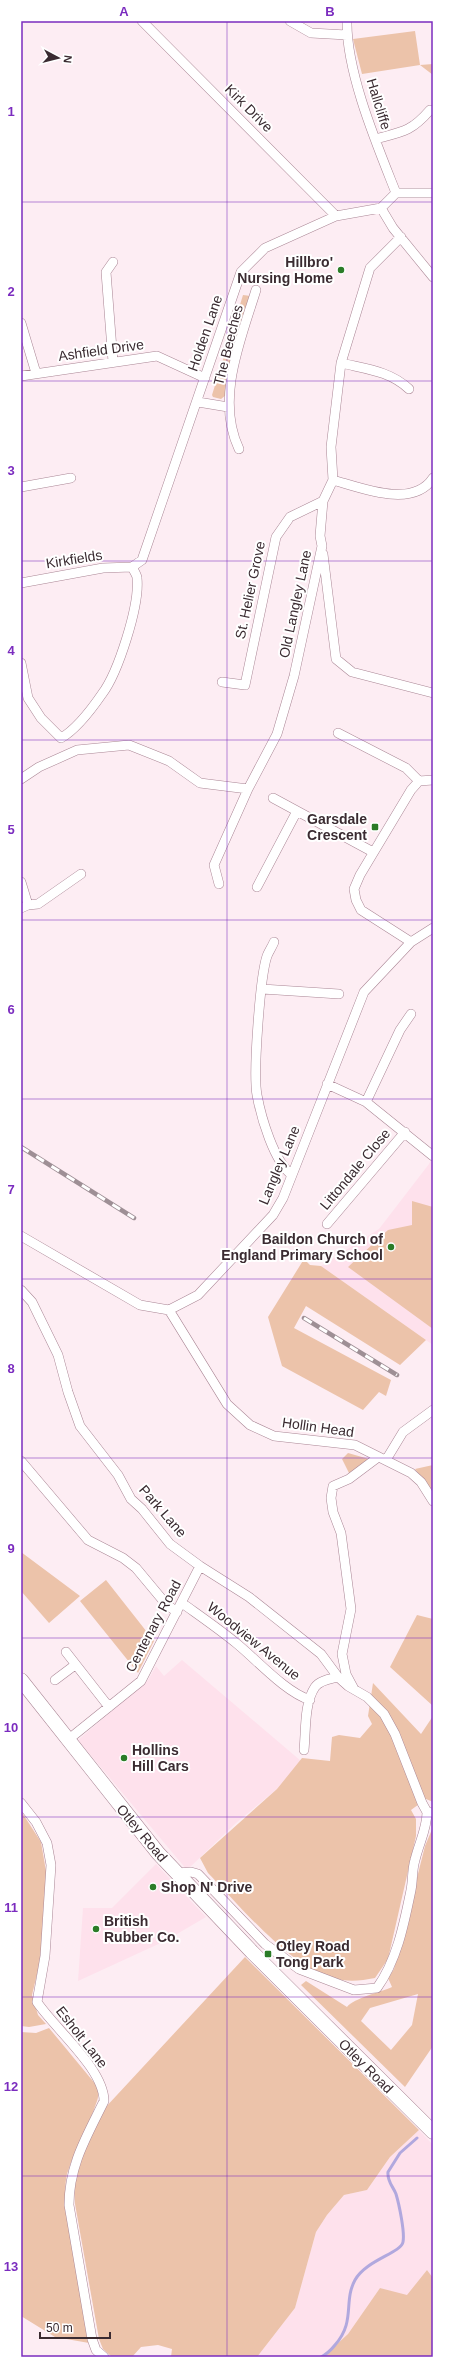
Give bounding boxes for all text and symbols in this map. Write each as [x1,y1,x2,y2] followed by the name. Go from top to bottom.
[119,4,129,19] text: A
[325,4,335,19] text: B
[38,38,78,78] north arrow
[61,55,74,64] text: N
[364,76,394,132] street label: Hallcliffe
[222,81,276,135] street label: Kirk Drive
[7,104,15,119] text: 1
[237,254,333,286] place label: Hillbro' Nursing Home
[336,265,346,275] marker: Hillbro' Nursing Home
[7,284,15,299] text: 2
[185,293,226,373] street label: Holden Lane
[210,303,246,387] street label: The Beeches
[57,336,145,364] street label: Ashfield Drive
[7,463,15,478] text: 3
[232,539,268,640] street label: St. Helier Grove
[45,547,103,571] street label: Kirkfields
[276,548,314,659] street label: Old Langley Lane
[7,643,15,658] text: 4
[307,811,367,843] place label: Garsdale Crescent
[7,822,15,837] text: 5
[370,822,380,832] marker: Garsdale Crescent
[7,1002,15,1017] text: 6
[255,1123,303,1207] street label: Langley Lane
[317,1125,394,1213] street label: Littondale Close
[7,1182,15,1197] text: 7
[221,1231,383,1263] place label: Baildon Church of England Primary School
[386,1242,396,1252] marker: Baildon Church of England Primary School
[7,1361,15,1376] text: 8
[281,1414,355,1440] street label: Hollin Head
[136,1482,190,1540] street label: Park Lane
[7,1541,15,1556] text: 9
[122,1577,184,1675] street label: Centenary Road
[204,1599,304,1683] street label: Woodview Avenue
[4,1720,18,1735] text: 10
[132,1742,189,1774] place label: Hollins Hill Cars
[119,1753,129,1763] marker: Hollins Hill Cars
[113,1801,171,1865] street label: Otley Road
[161,1879,252,1895] place label: Shop N' Drive
[148,1882,158,1892] marker: Shop N' Drive
[4,1900,18,1915] text: 11
[104,1913,179,1945] place label: British Rubber Co.
[91,1924,101,1934] marker: British Rubber Co.
[276,1938,350,1970] place label: Otley Road Tong Park
[263,1949,273,1959] marker: Otley Road Tong Park
[53,2003,111,2071] street label: Esholt Lane
[336,2036,396,2096] street label: Otley Road
[4,2079,18,2094] text: 12
[4,2259,18,2274] text: 13
[40,2314,110,2340] scale bar
[46,2321,73,2335] text: 50 m

